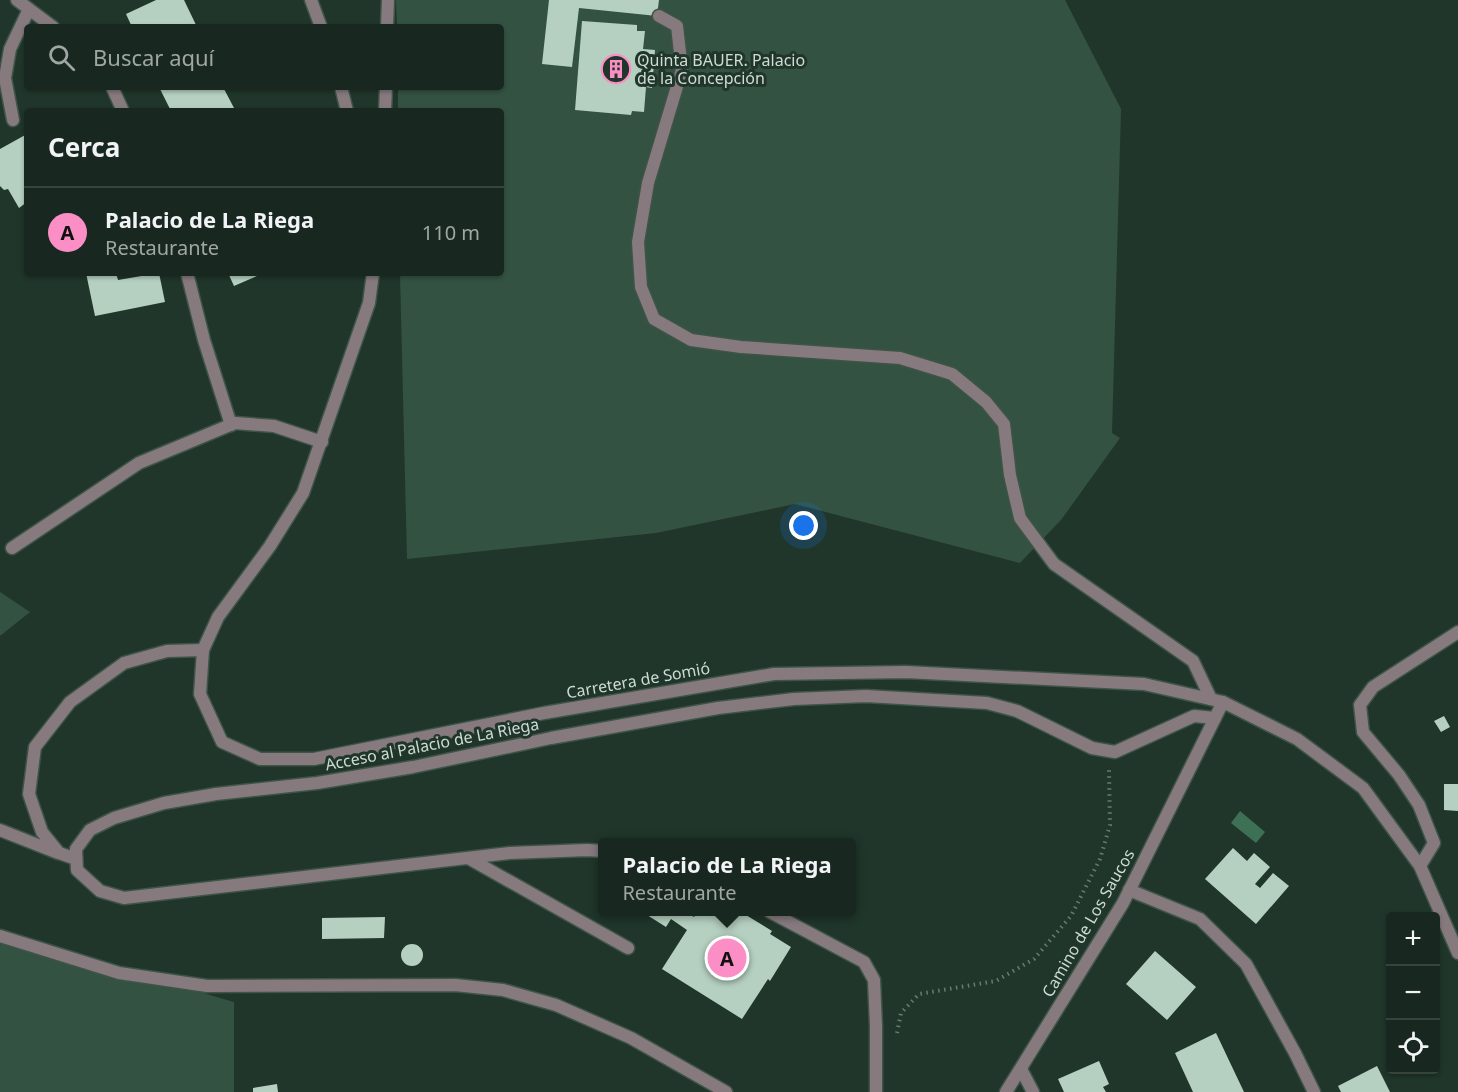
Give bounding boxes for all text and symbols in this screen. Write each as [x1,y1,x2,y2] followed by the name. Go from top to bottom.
[24,24,504,90] search box
[45,41,78,74] icon: search
[93,42,214,72] text: Buscar aquí
[637,49,805,89] place label: Quinta BAUER. Palacio de la Concepción
[600,53,632,85] building icon: Quinta BAUER. Palacio de la Concepción
[48,129,120,165] text: Cerca
[105,204,314,234] text: Palacio de La Riega
[61,219,74,246] text: A
[422,219,480,246] text: 110 m
[105,234,219,261] text: Restaurante
[789,511,818,540] your location
[564,657,712,703] street label: Carretera de Somió
[323,712,541,776] street label: Acceso al Palacio de La Riega
[598,838,856,916] popup
[1037,845,1139,1001] street label: Camino de Los Saucos
[622,849,832,879] text: Palacio de La Riega
[622,879,736,906] text: Restaurante
[1386,912,1440,1074] map controls
[1386,912,1440,966] button: +
[708,936,746,980] pin: A
[1386,966,1440,1020] button: −
[1386,1020,1440,1074] button: locate

